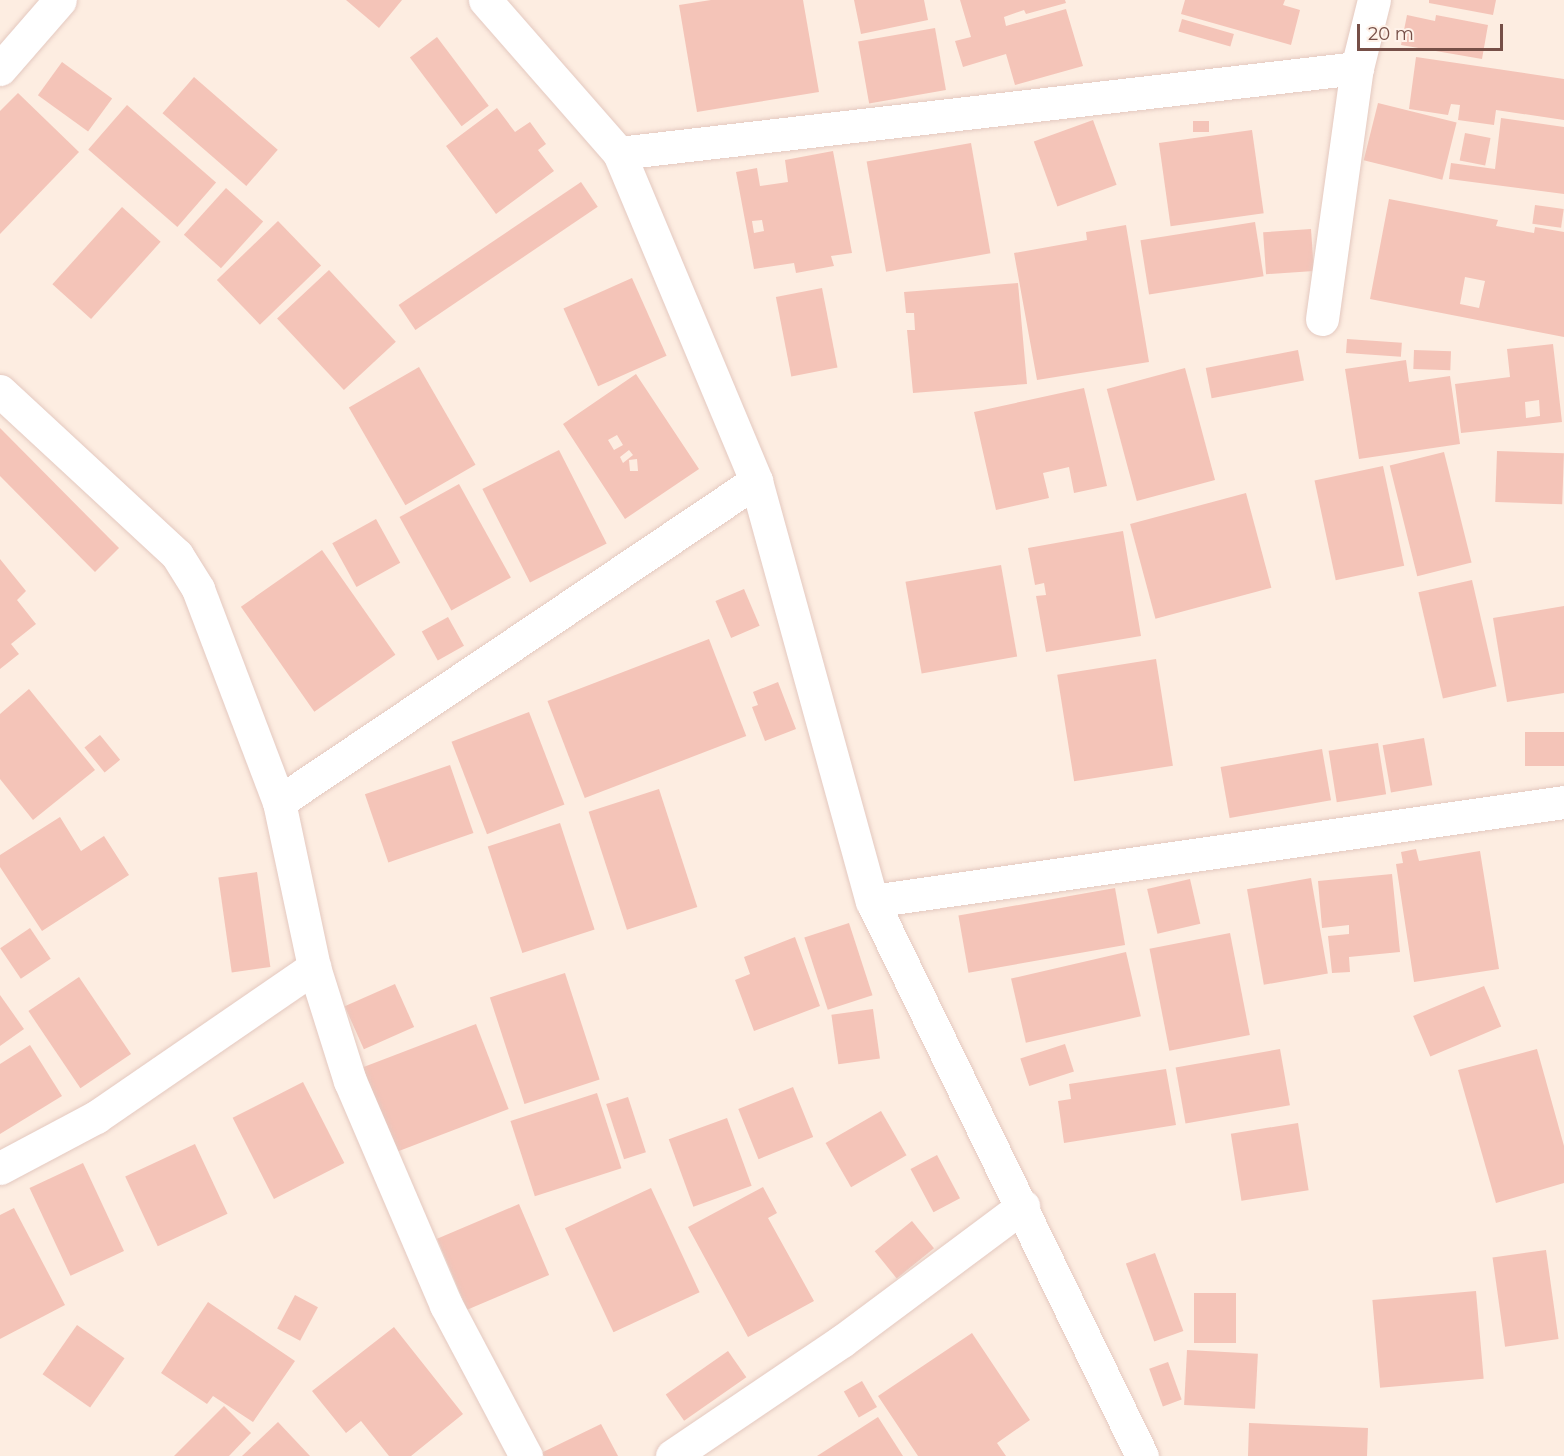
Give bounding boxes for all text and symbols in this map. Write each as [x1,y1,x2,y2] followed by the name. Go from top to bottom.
[1360,12,1506,50] scale bar
[1368,23,1414,45] text: 20 m

